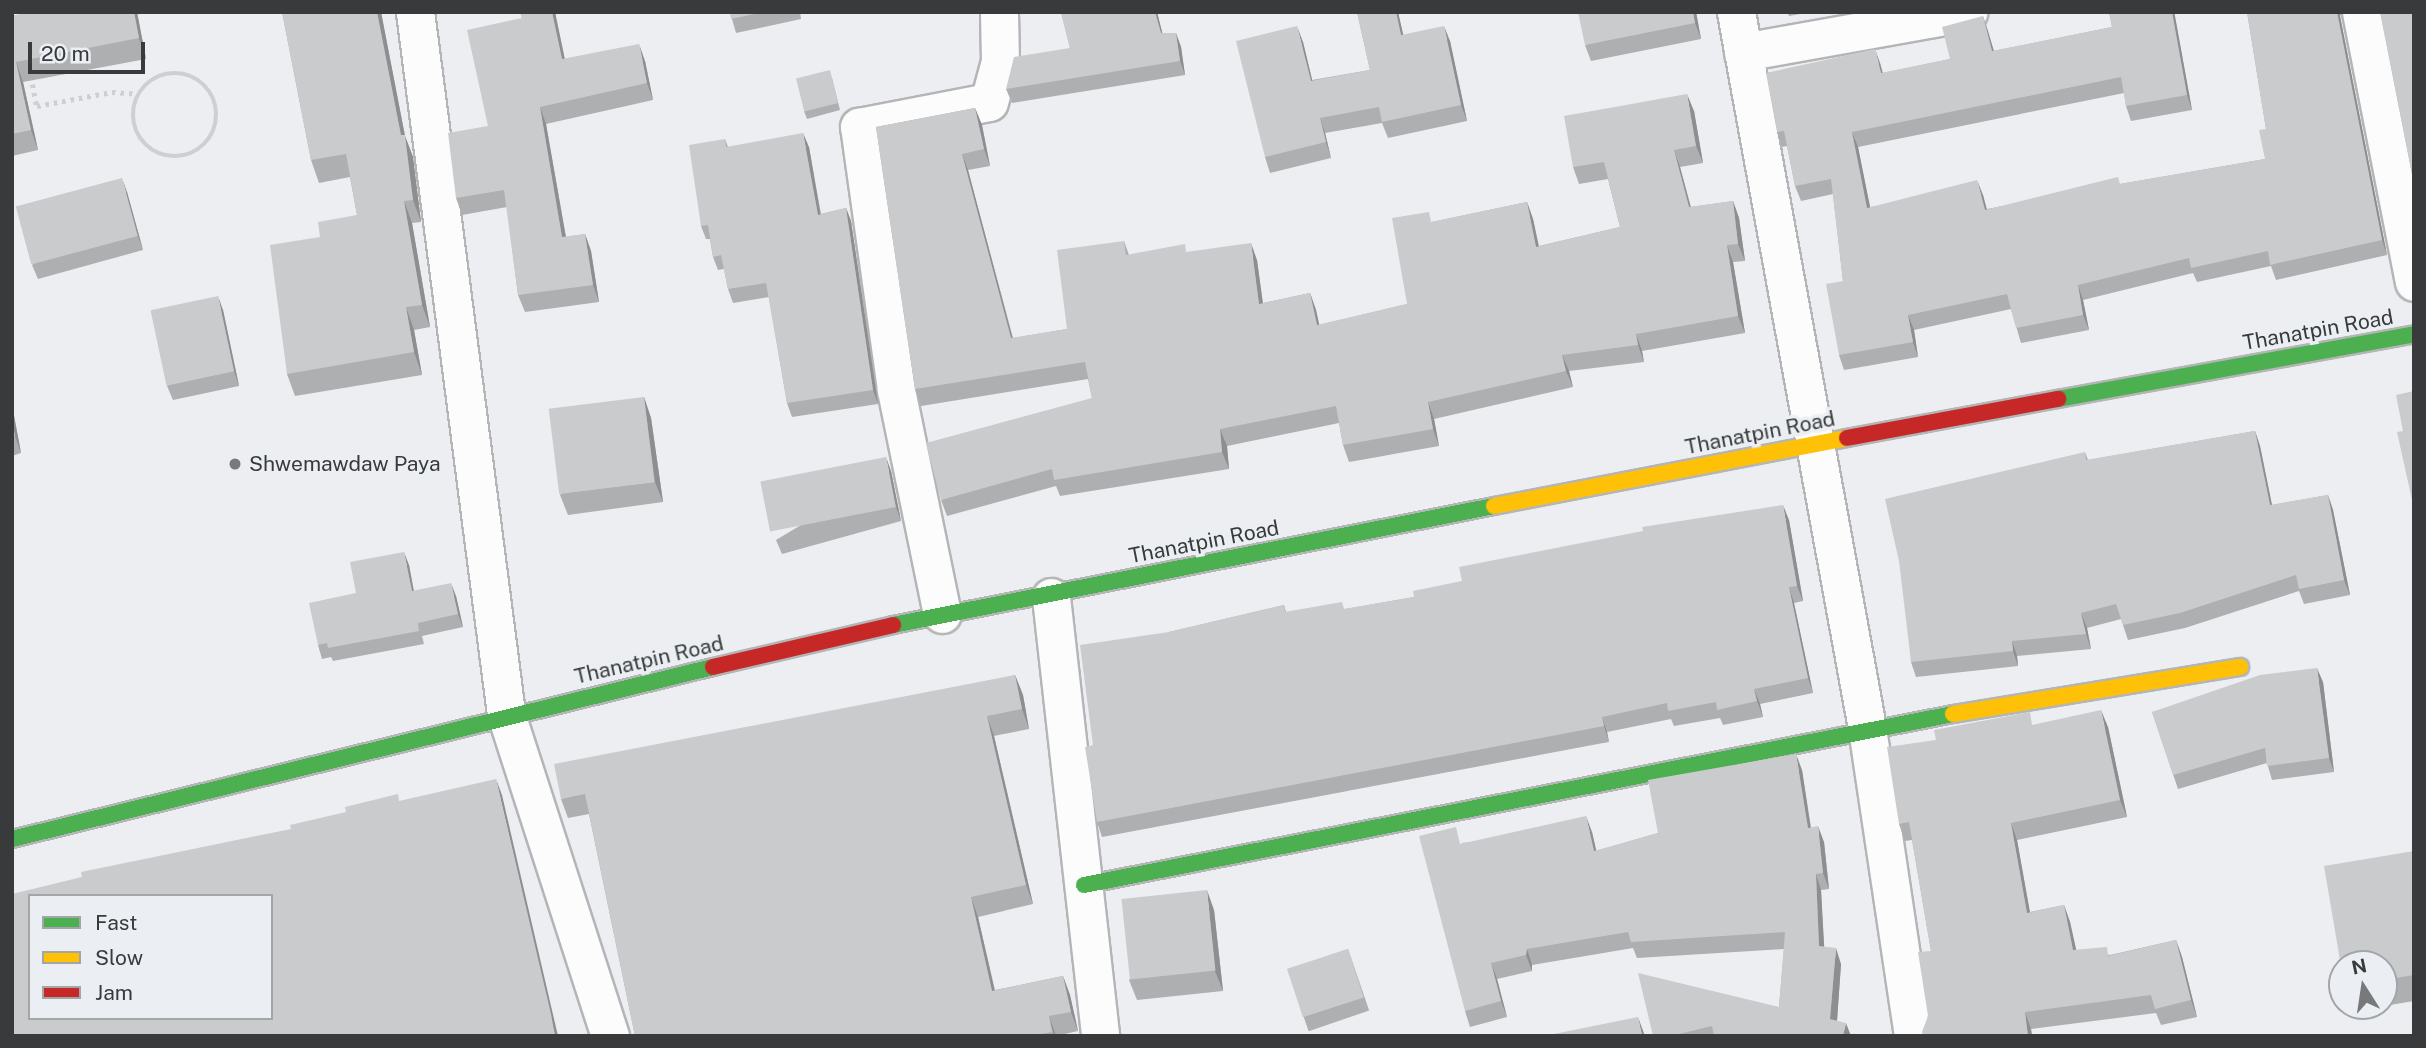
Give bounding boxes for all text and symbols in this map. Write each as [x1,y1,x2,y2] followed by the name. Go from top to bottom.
[32,28,149,72] scale bar
[41,41,90,66] text: 20 m
[2241,304,2395,356] street label: Thanatpin Road
[1683,406,1837,460] street label: Thanatpin Road
[249,451,441,477] place label: Shwemawdaw Paya
[227,456,243,472] marker: Shwemawdaw Paya
[1127,515,1281,569] street label: Thanatpin Road
[572,631,726,689] street label: Thanatpin Road
[28,894,273,1020] legend
[95,910,137,935] text: Fast
[95,945,143,970] text: Slow
[2328,950,2398,1020] north arrow
[2349,954,2369,979] text: N
[95,980,133,1005] text: Jam

